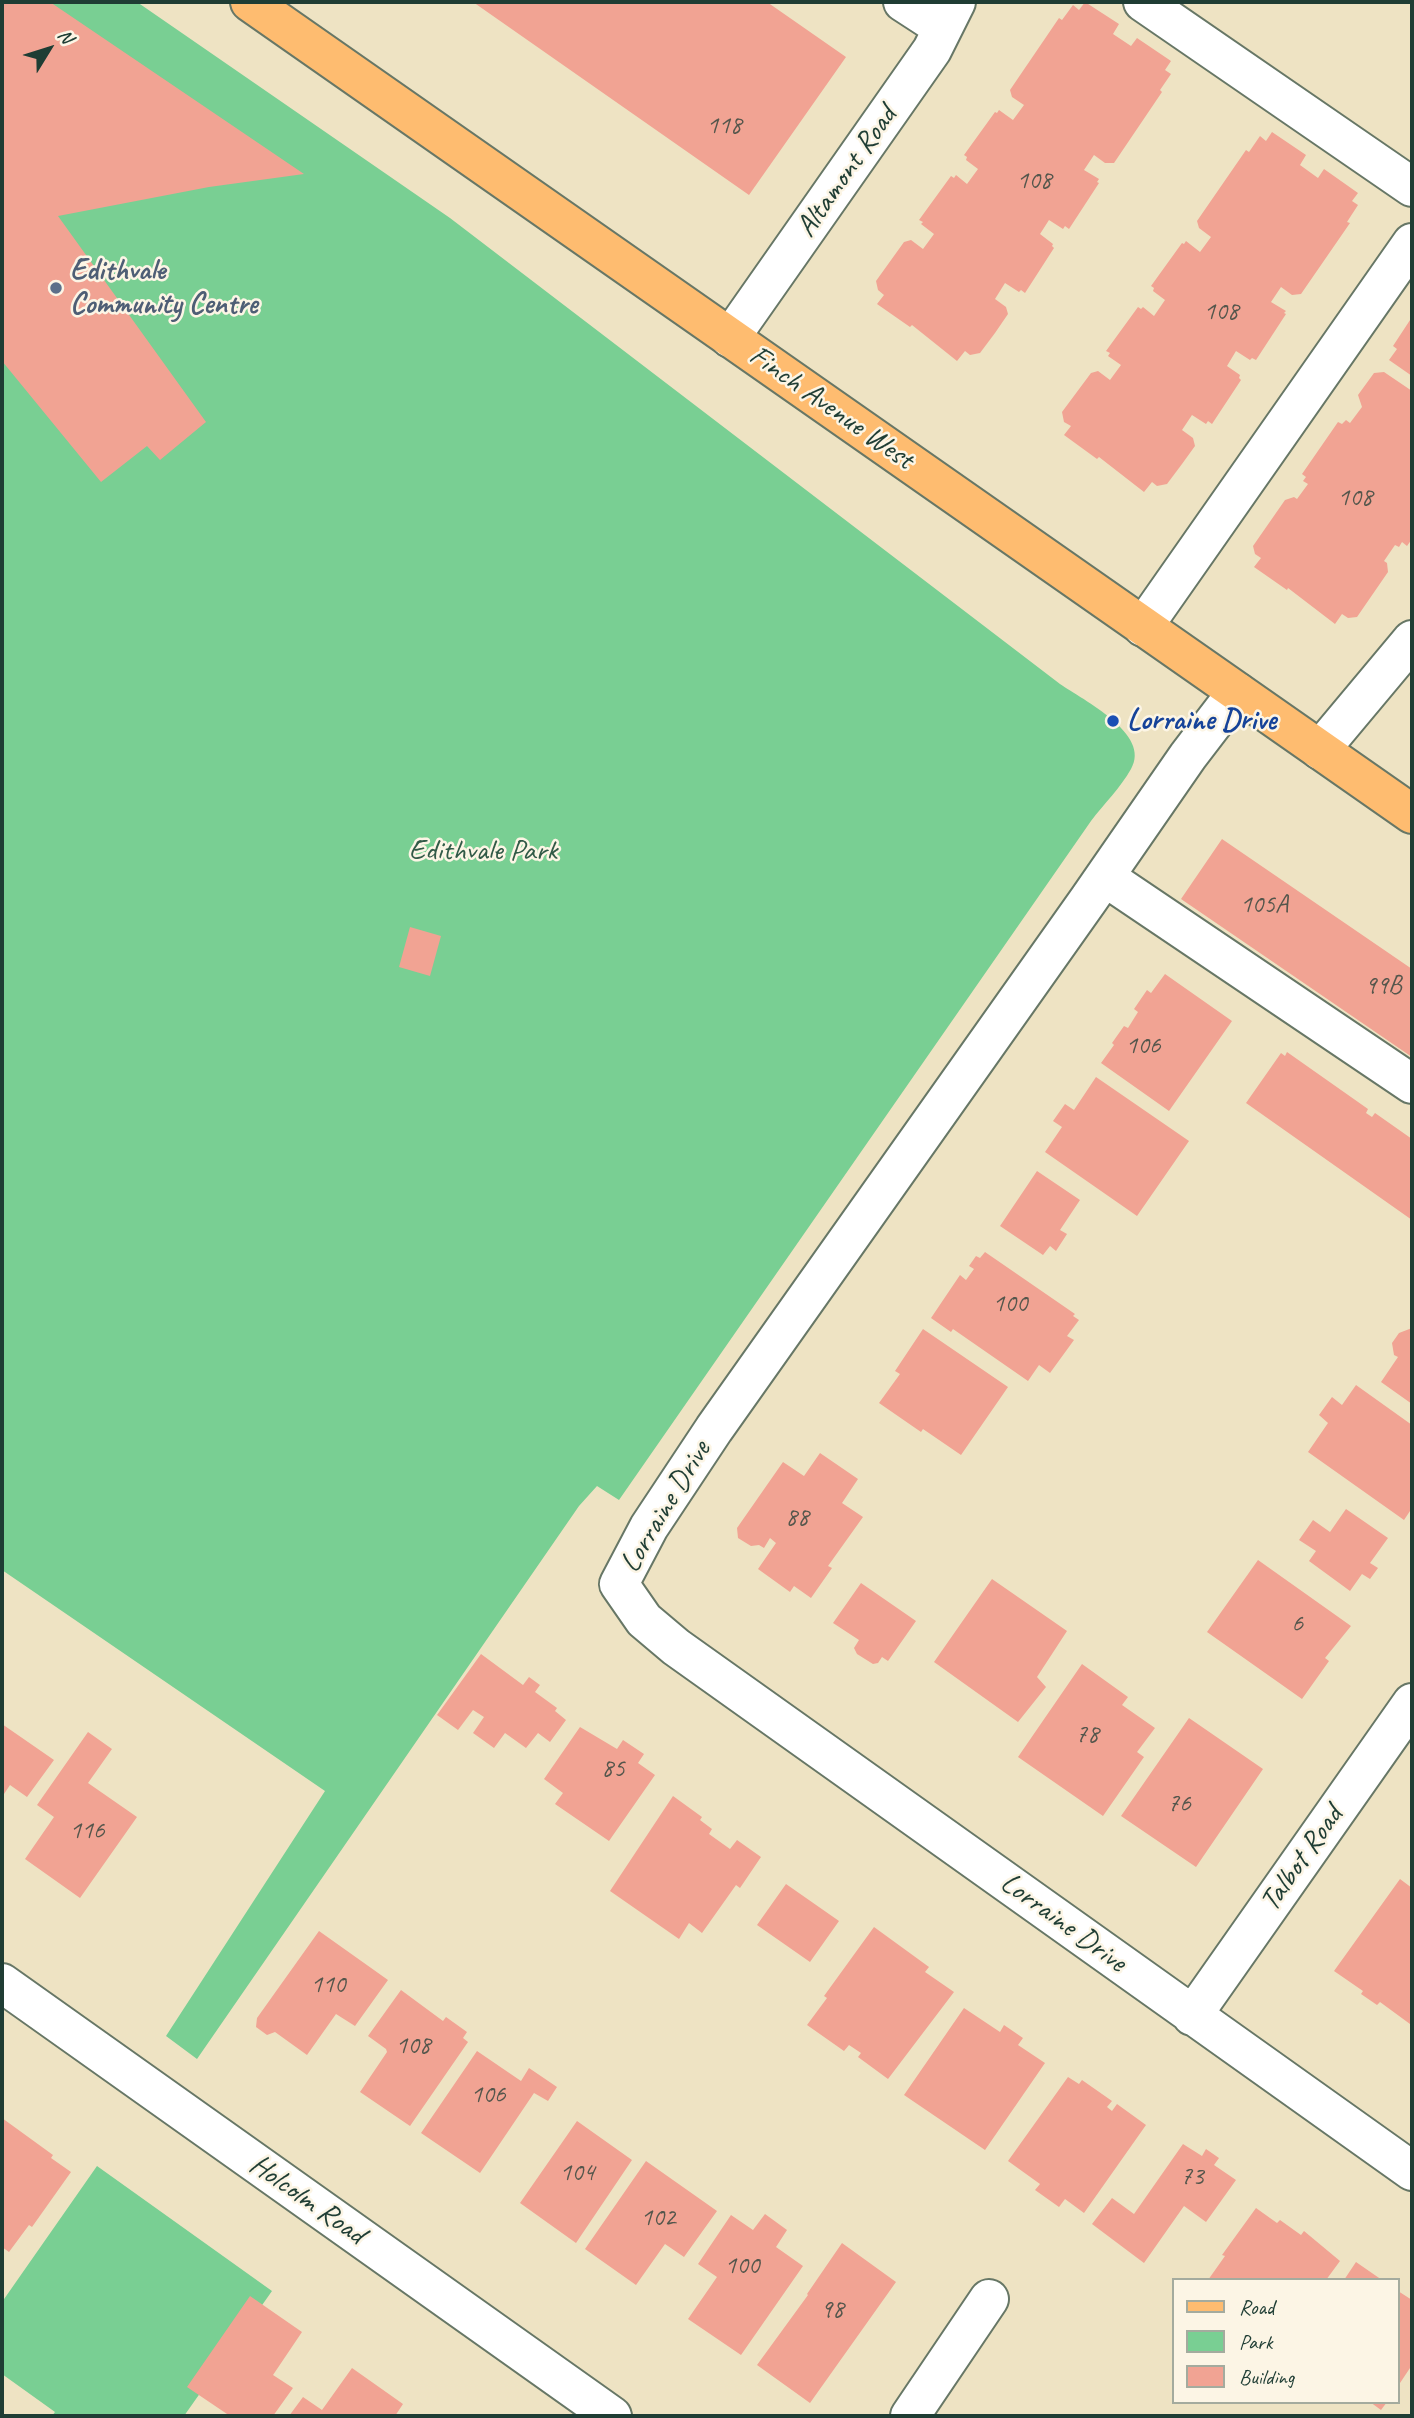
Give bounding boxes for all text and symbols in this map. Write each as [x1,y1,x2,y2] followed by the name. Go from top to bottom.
[14,14,84,84] north arrow
[52,24,79,48] text: N
[789,100,905,244] street label: Altamont Road
[706,110,742,142] house number: 118
[1016,165,1052,197] house number: 108
[70,253,258,324] place label: Edithvale Community Centre
[48,280,64,296] marker: Edithvale Community Centre
[1203,296,1239,328] house number: 108
[742,338,920,478] street label: Finch Avenue West
[1337,482,1373,514] house number: 108
[1127,703,1276,739] place label: Lorraine Drive
[1105,713,1121,729] marker: Lorraine Drive
[409,833,557,869] park label: Edithvale Park
[1240,889,1288,921] house number: 105A
[1365,970,1401,1002] house number: 99B
[1125,1030,1161,1062] house number: 106
[992,1288,1028,1320] house number: 100
[613,1435,719,1579] street label: Lorraine Drive
[785,1502,809,1534] house number: 88
[1291,1608,1303,1640] house number: 6
[1075,1719,1099,1751] house number: 78
[601,1753,625,1785] house number: 85
[1167,1788,1191,1820] house number: 76
[1253,1799,1351,1919] street label: Talbot Road
[69,1815,105,1847] house number: 116
[993,1865,1133,1981] street label: Lorraine Drive
[310,1969,346,2001] house number: 110
[395,2030,431,2062] house number: 108
[470,2079,506,2111] house number: 106
[242,2147,372,2253] street label: Holcolm Road
[559,2157,595,2189] house number: 104
[1180,2161,1204,2193] house number: 73
[640,2202,676,2234] house number: 102
[724,2250,760,2282] house number: 100
[1172,2278,1400,2404] legend
[820,2294,844,2326] house number: 98
[1239,2294,1274,2320] text: Road
[1239,2329,1272,2355] text: Park
[1239,2364,1294,2390] text: Building

